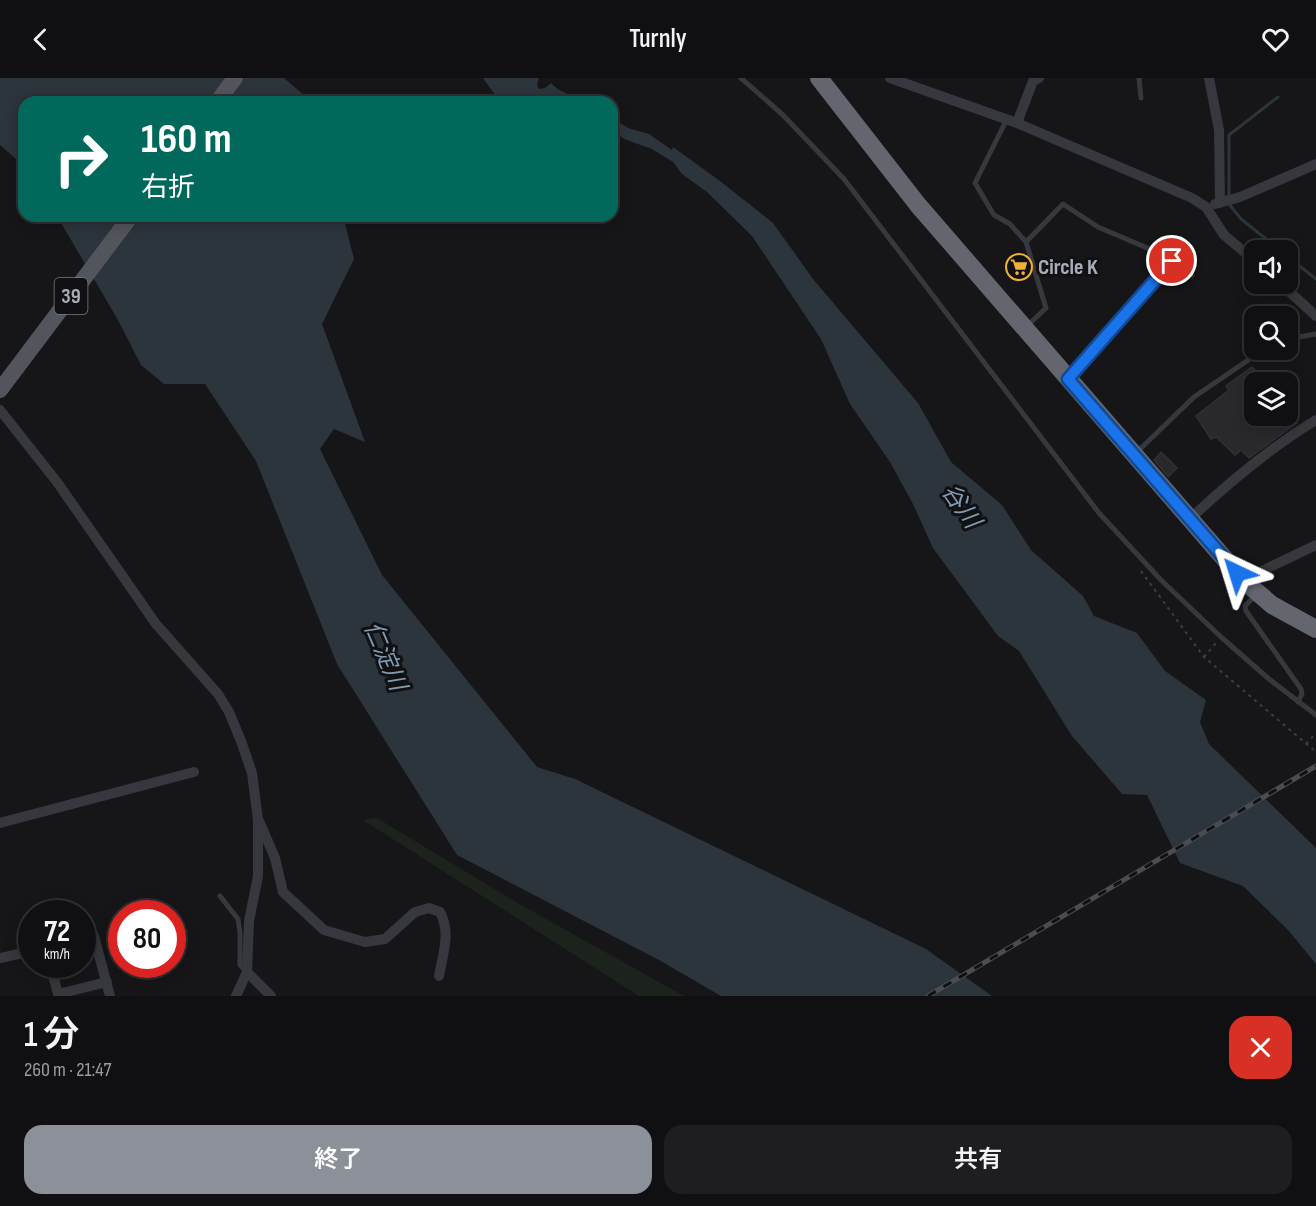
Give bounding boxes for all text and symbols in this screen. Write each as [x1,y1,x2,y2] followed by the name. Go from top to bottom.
[24,23,57,56] icon: back
[629,23,687,55] text: Turnly
[1259,23,1292,56] icon: heart
[141,114,232,165] text: 160 m
[42,120,120,198] icon: right
[141,172,195,204] text: 右折
[1146,235,1197,286] pin
[1244,240,1298,426] map controls
[1244,240,1298,294] button: sound
[1155,244,1188,277] icon: arrive
[1004,252,1034,282] supermarket icon: Circle K
[1038,254,1098,281] place label: Circle K
[54,278,88,314] road number: 39
[1244,306,1298,360] button: search
[1244,372,1298,426] button: layers
[935,478,988,536] water label: 谷川
[1205,541,1269,605] position arrow
[358,617,414,698] water label: 仁淀川
[108,900,186,978] speed limit sign: 80
[44,914,70,950] text: 72
[44,945,70,964] text: km/h
[24,1014,79,1057] text: 1 分
[1229,1016,1292,1079] button: close
[24,1058,112,1082] text: 260 m · 21:47
[24,1125,652,1194] button: 終了
[664,1125,1292,1194] button: 共有

